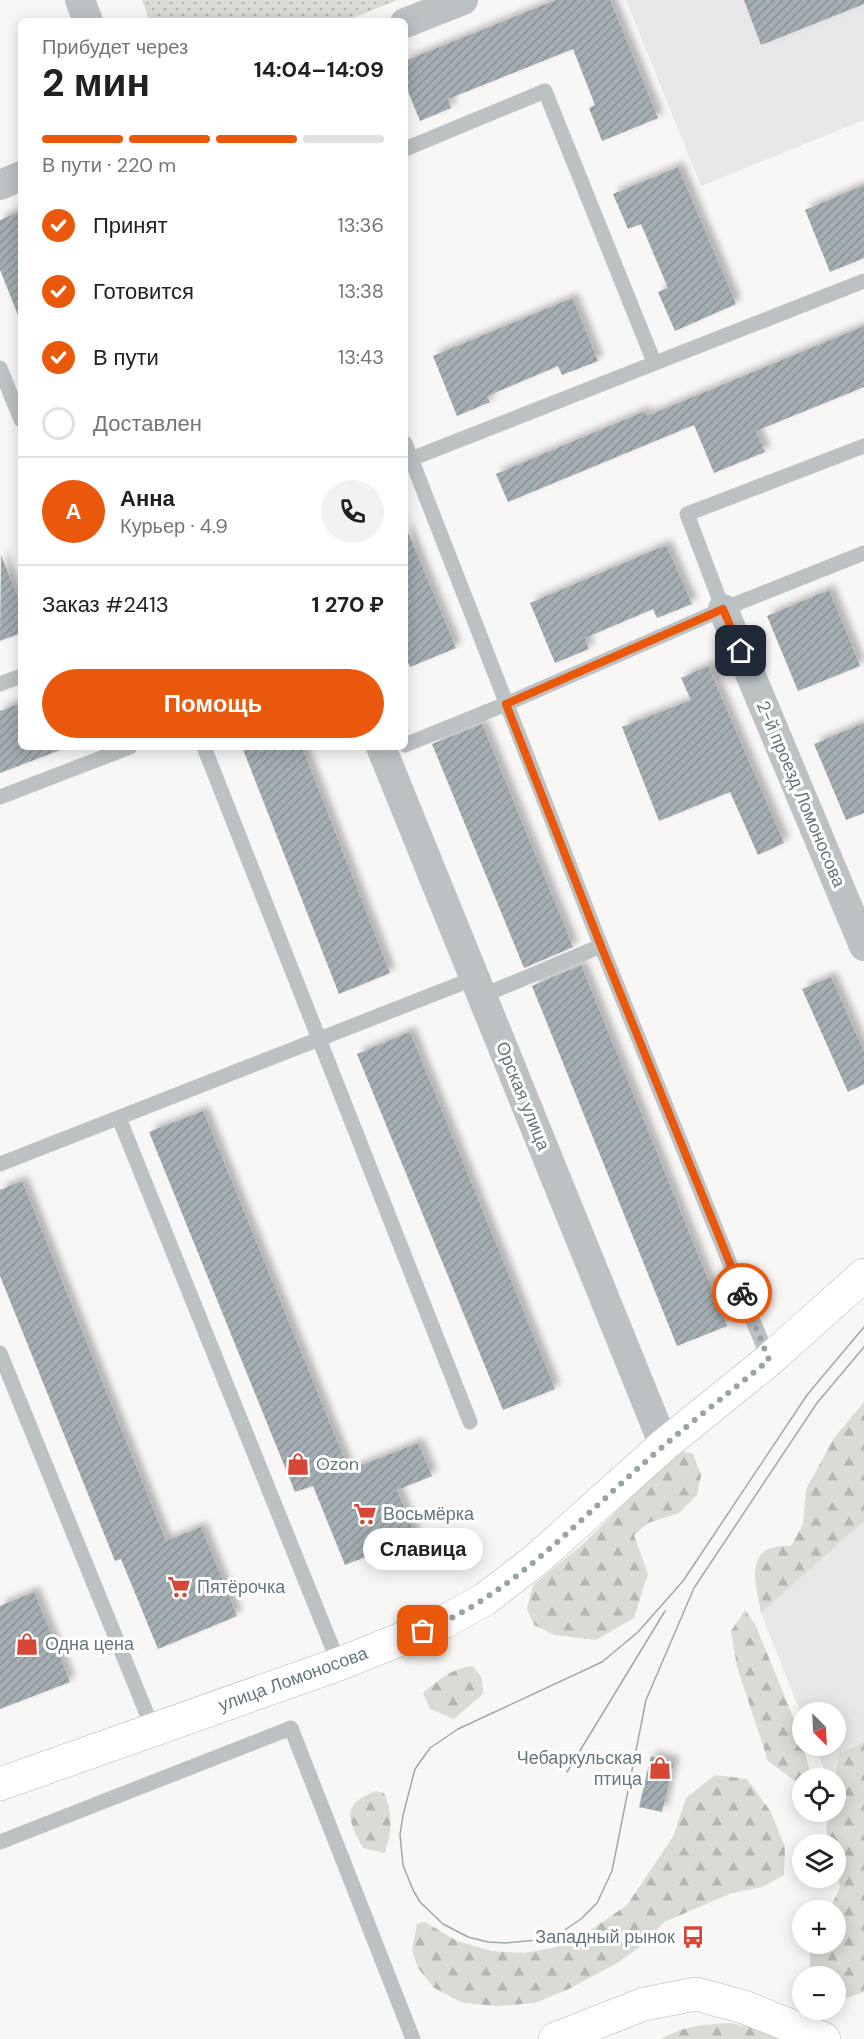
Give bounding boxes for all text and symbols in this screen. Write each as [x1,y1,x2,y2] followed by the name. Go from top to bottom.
[42,34,188,60] text: Прибудет через
[254,55,384,84] text: 14:04–14:09
[42,57,150,108] text: 2 мин
[42,152,176,178] text: В пути · 220 m
[42,209,75,242] icon: check
[93,211,167,240] text: Принят
[338,212,384,238] text: 13:36
[42,275,75,308] icon: check
[93,277,194,306] text: Готовится
[338,278,384,304] text: 13:38
[42,341,75,374] icon: check
[93,343,159,372] text: В пути
[338,344,384,370] text: 13:43
[93,409,202,438] text: Доставлен
[321,480,384,543] button: phone
[120,484,175,513] text: Анна
[66,497,81,526] text: А
[120,513,228,539] text: Курьер · 4.9
[42,590,169,619] text: Заказ #2413
[312,590,384,619] text: 1 270 ₽
[715,625,766,676] pin
[724,634,757,667] icon: home
[42,669,384,738] button: Помощь
[751,697,852,892] street label: 2-й проезд Ломоносова
[490,1038,556,1155] street label: Орская улица
[712,1263,772,1323] courier
[726,1277,759,1310] icon: bike
[285,1451,311,1477] shop icon: Ozon
[316,1452,359,1476] place label: Ozon
[352,1501,378,1527] supermarket icon: Восьмёрка
[383,1502,475,1526] place label: Восьмёрка
[363,1529,483,1571] callout: Славица
[380,1536,466,1562] text: Славица
[166,1574,192,1600] supermarket icon: Пятёрочка
[197,1575,286,1599] place label: Пятёрочка
[397,1605,448,1656] pin
[406,1614,439,1647] icon: bag
[14,1631,40,1657] shop icon: Одна цена
[45,1632,135,1656] place label: Одна цена
[215,1641,372,1717] street label: улица Ломоносова
[792,1702,846,1756] north arrow
[792,1702,846,2020] map controls
[517,1746,643,1791] place label: Чебаркульская птица
[647,1755,673,1781] shop icon: Чебаркульская птица
[792,1768,846,1822] button: locate
[792,1834,846,1888] button: layers
[792,1900,846,1954] button: +
[680,1924,706,1950] bus stop icon: Западный рынок
[535,1925,675,1949] place label: Западный рынок
[792,1966,846,2020] button: −

